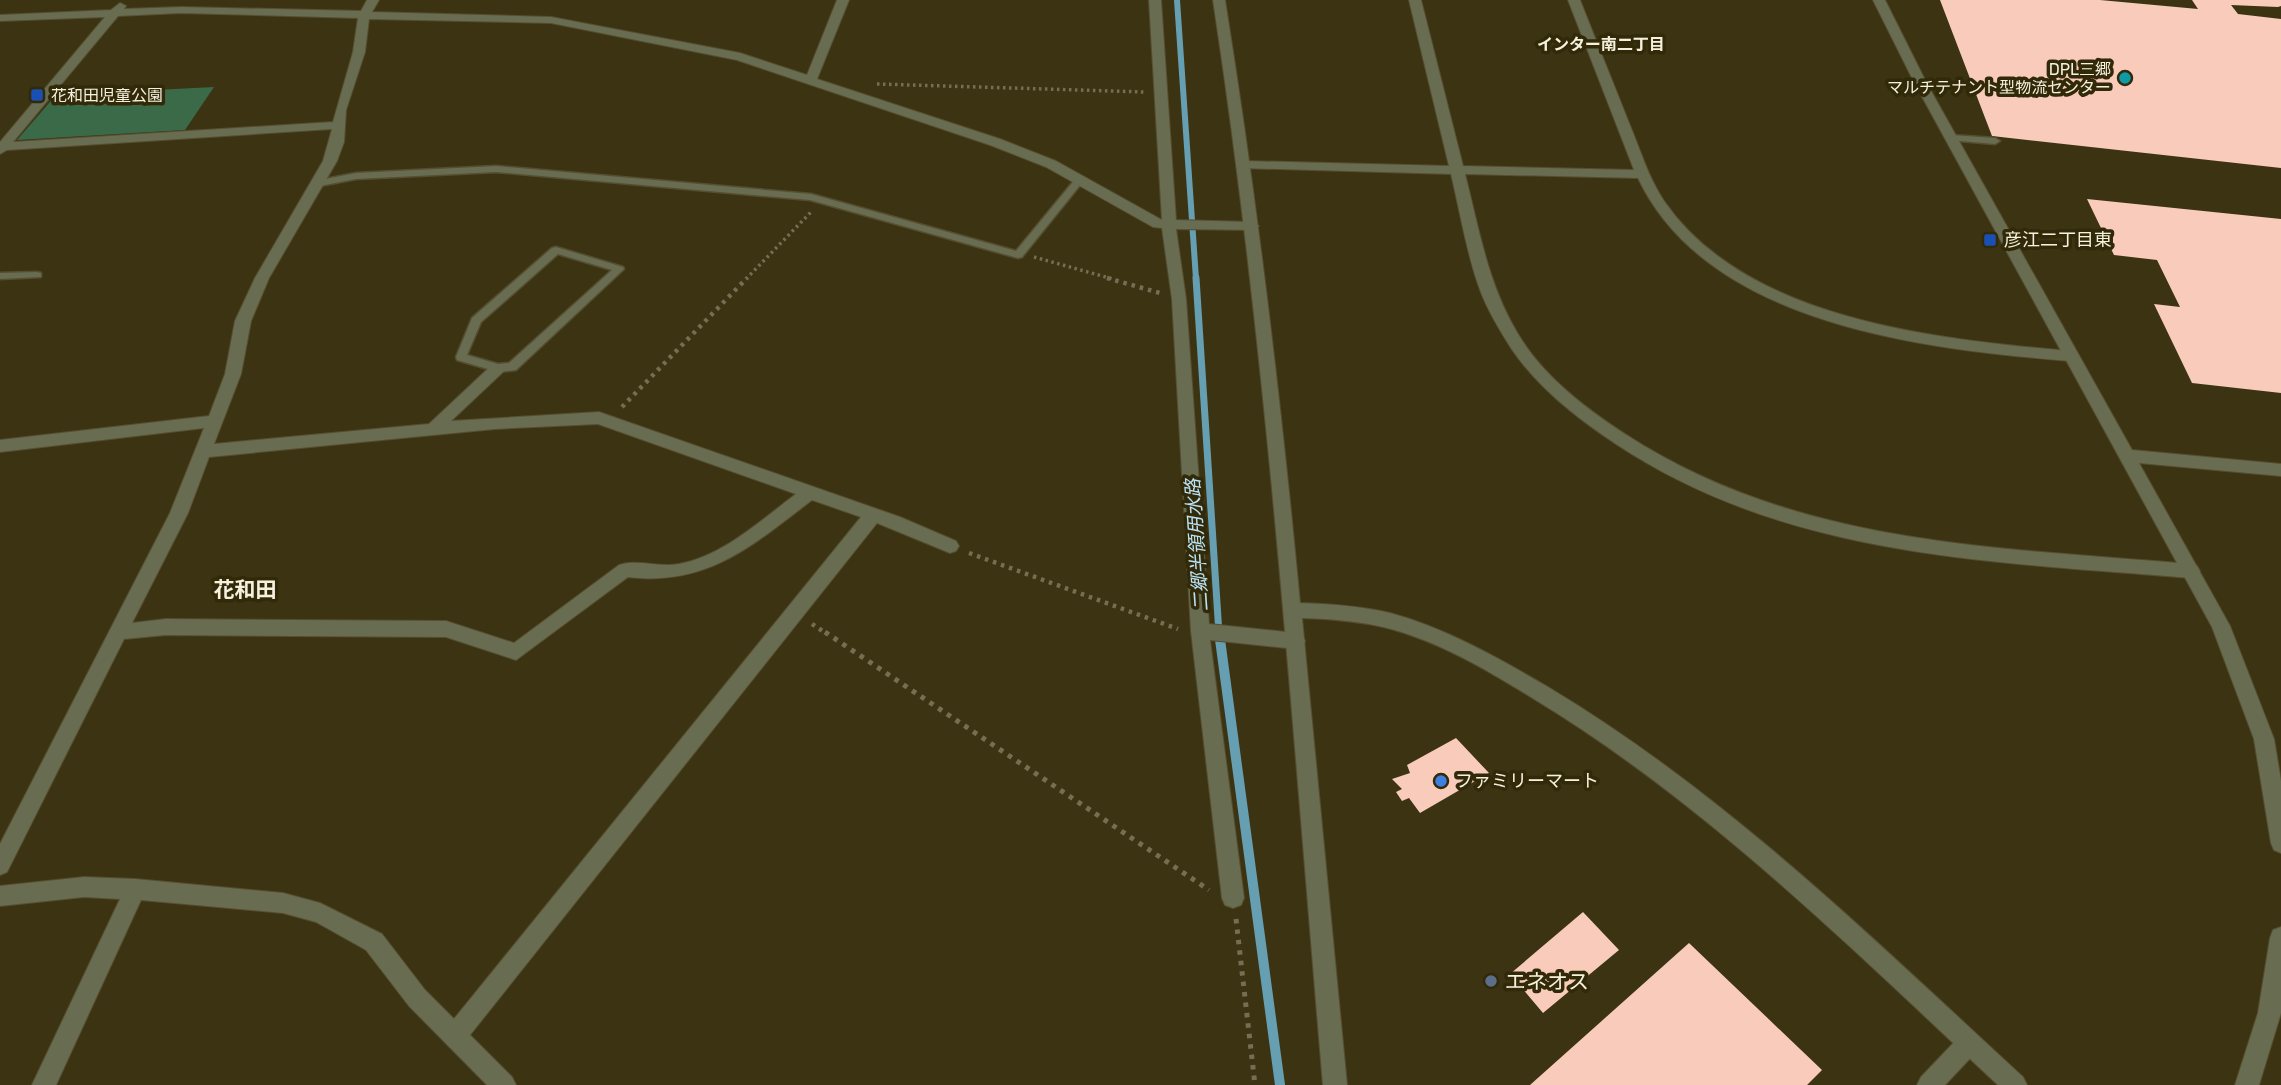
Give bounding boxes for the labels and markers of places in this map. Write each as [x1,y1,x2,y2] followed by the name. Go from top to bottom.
[1887,60,2111,97] place label: DPL三郷 マルチテナント型物流センター
[2117,70,2133,86] marker: DPL三郷 マルチテナント型物流センター
[51,86,163,105] place label: 花和田児童公園
[29,87,45,103] marker: 花和田児童公園
[2004,229,2112,251] place label: 彦江二丁目東
[1982,232,1998,248] marker: 彦江二丁目東
[1455,770,1599,792] place label: ファミリーマート
[1433,773,1449,789] marker: ファミリーマート
[1505,969,1589,994] place label: エネオス
[1483,973,1499,989] marker: エネオス

